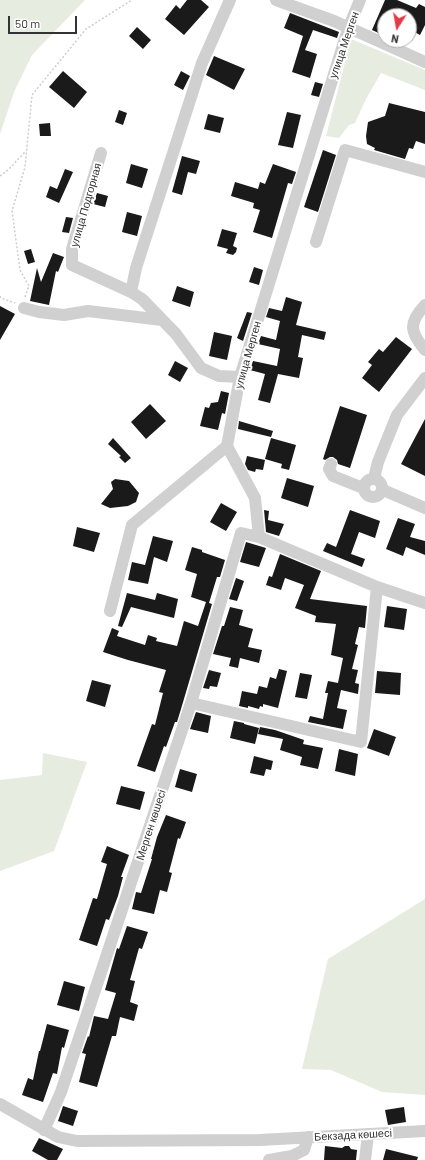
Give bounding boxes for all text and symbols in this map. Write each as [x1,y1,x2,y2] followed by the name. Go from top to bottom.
[10,8,79,34] scale bar
[377,8,417,48] north arrow
[326,10,362,80] street label: улица Мерген
[15,16,40,30] text: 50 m
[390,32,400,46] text: N
[68,161,104,249] street label: улица Подгорная
[232,320,264,390] street label: улица Мерген
[133,788,169,862] street label: Мерген көшесі
[314,1126,392,1144] street label: Бекзада көшесі

